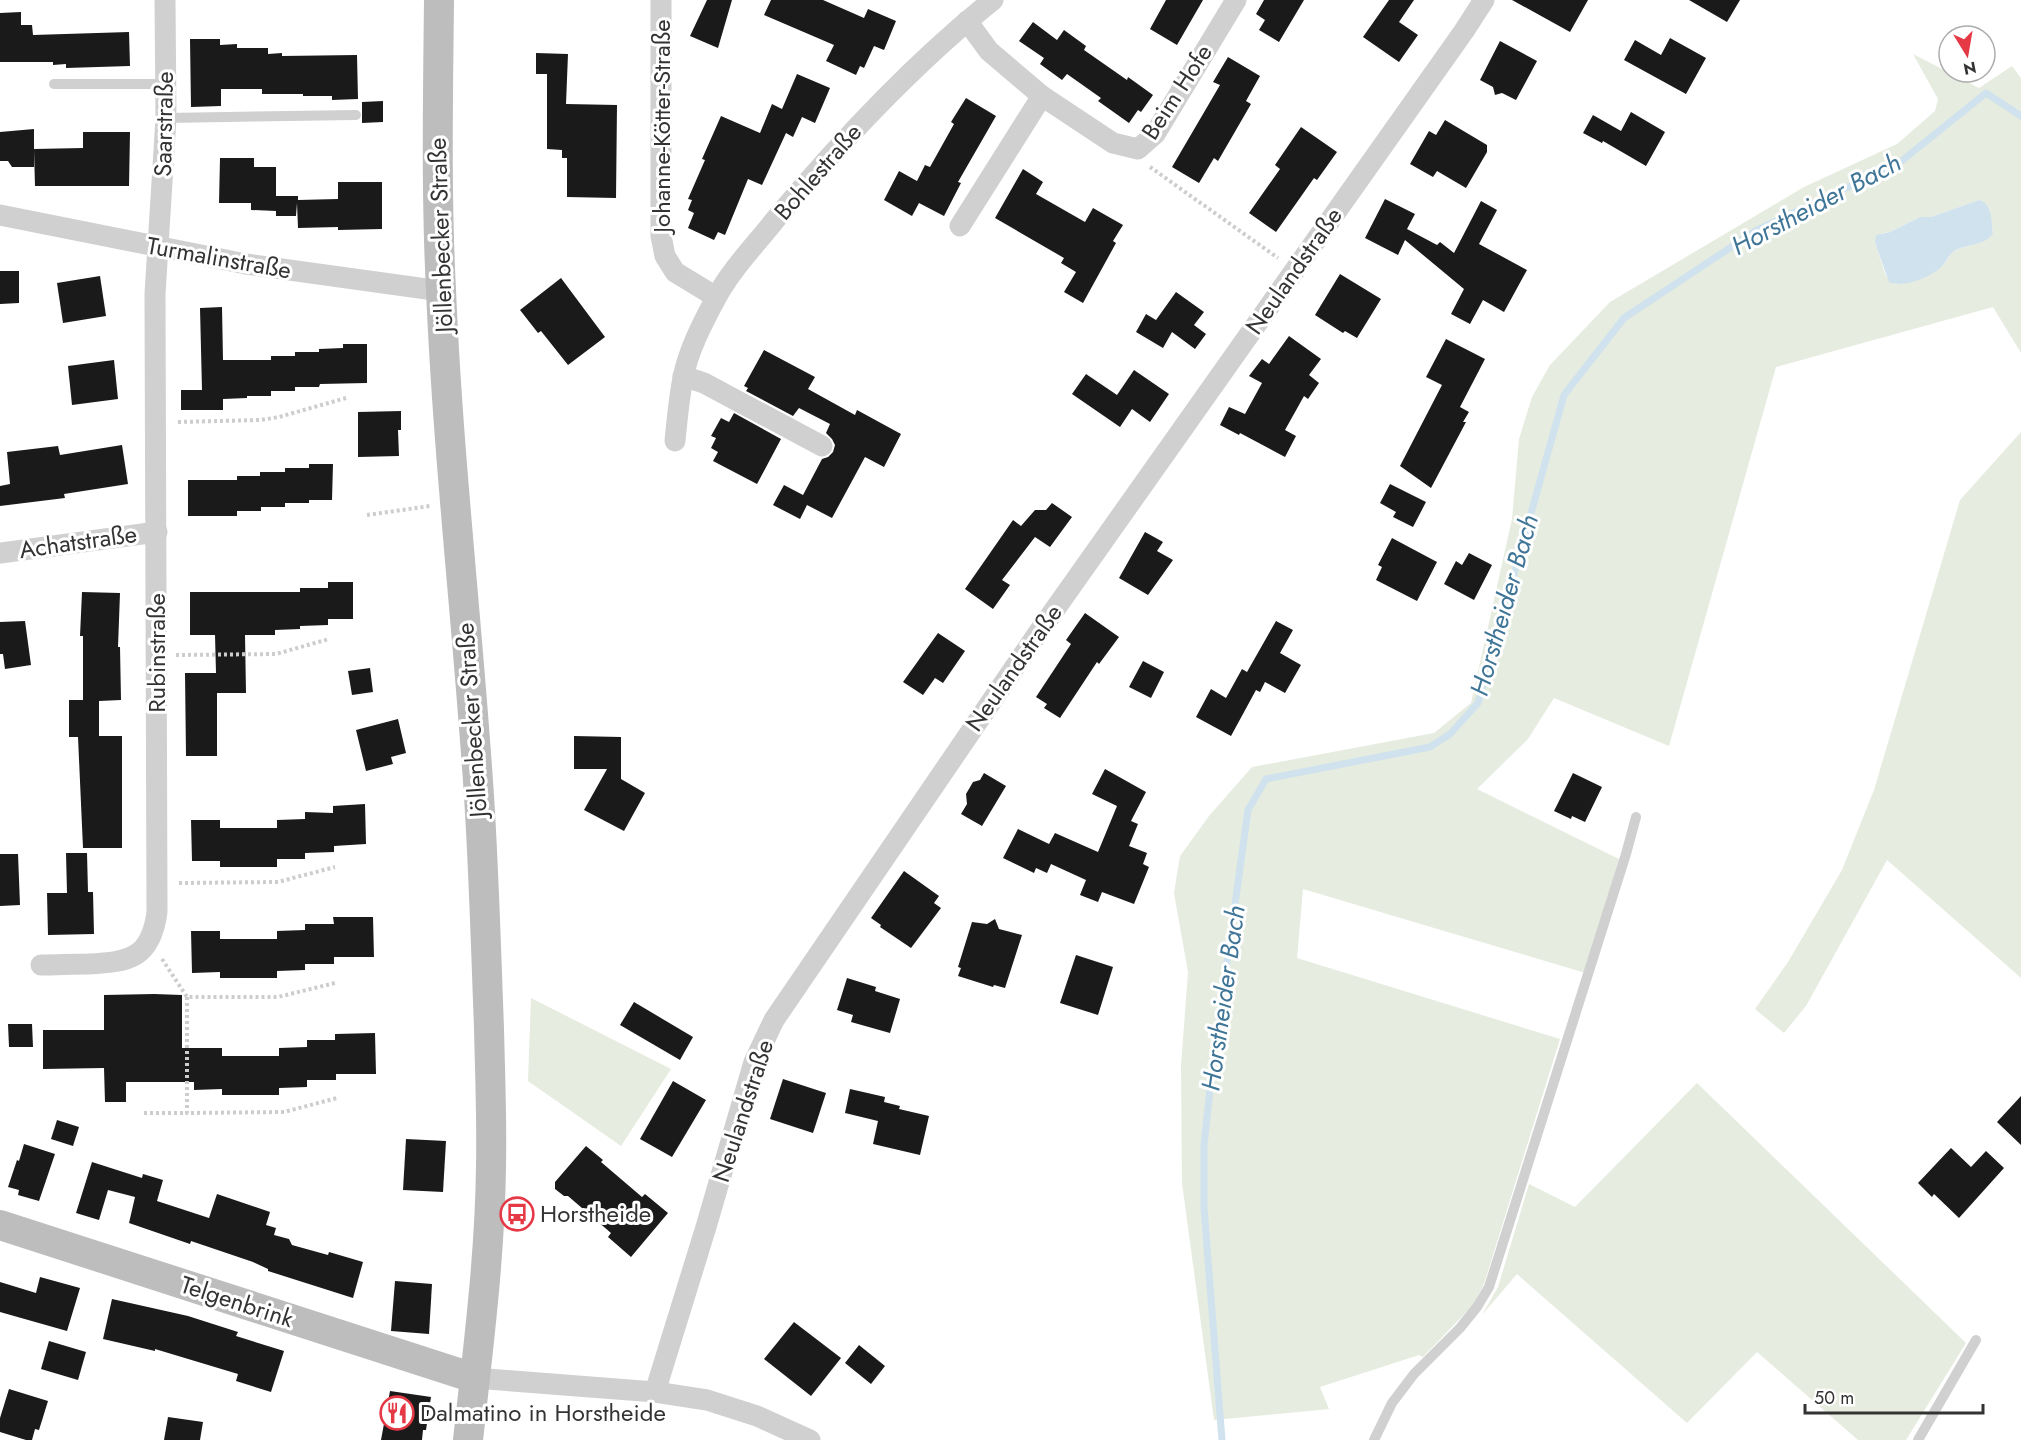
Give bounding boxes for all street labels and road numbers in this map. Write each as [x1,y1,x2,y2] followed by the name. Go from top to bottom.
[644,19,679,236] street label: Johanne-Kötter-Straße
[1133,37,1221,146] street label: Beim Hofe
[145,71,182,177] street label: Saarstraße
[766,116,870,228] street label: Bohlestraße
[420,137,461,336] street label: Jöllenbecker Straße
[1237,200,1350,341] street label: Neulandstraße
[144,228,294,287] street label: Turmalinstraße
[17,516,139,567] street label: Achatstraße
[139,593,174,713] street label: Rubinstraße
[957,597,1070,738] street label: Neulandstraße
[447,622,496,822] street label: Jöllenbecker Straße
[703,1035,782,1187] street label: Neulandstraße
[176,1267,298,1336] street label: Telgenbrink

